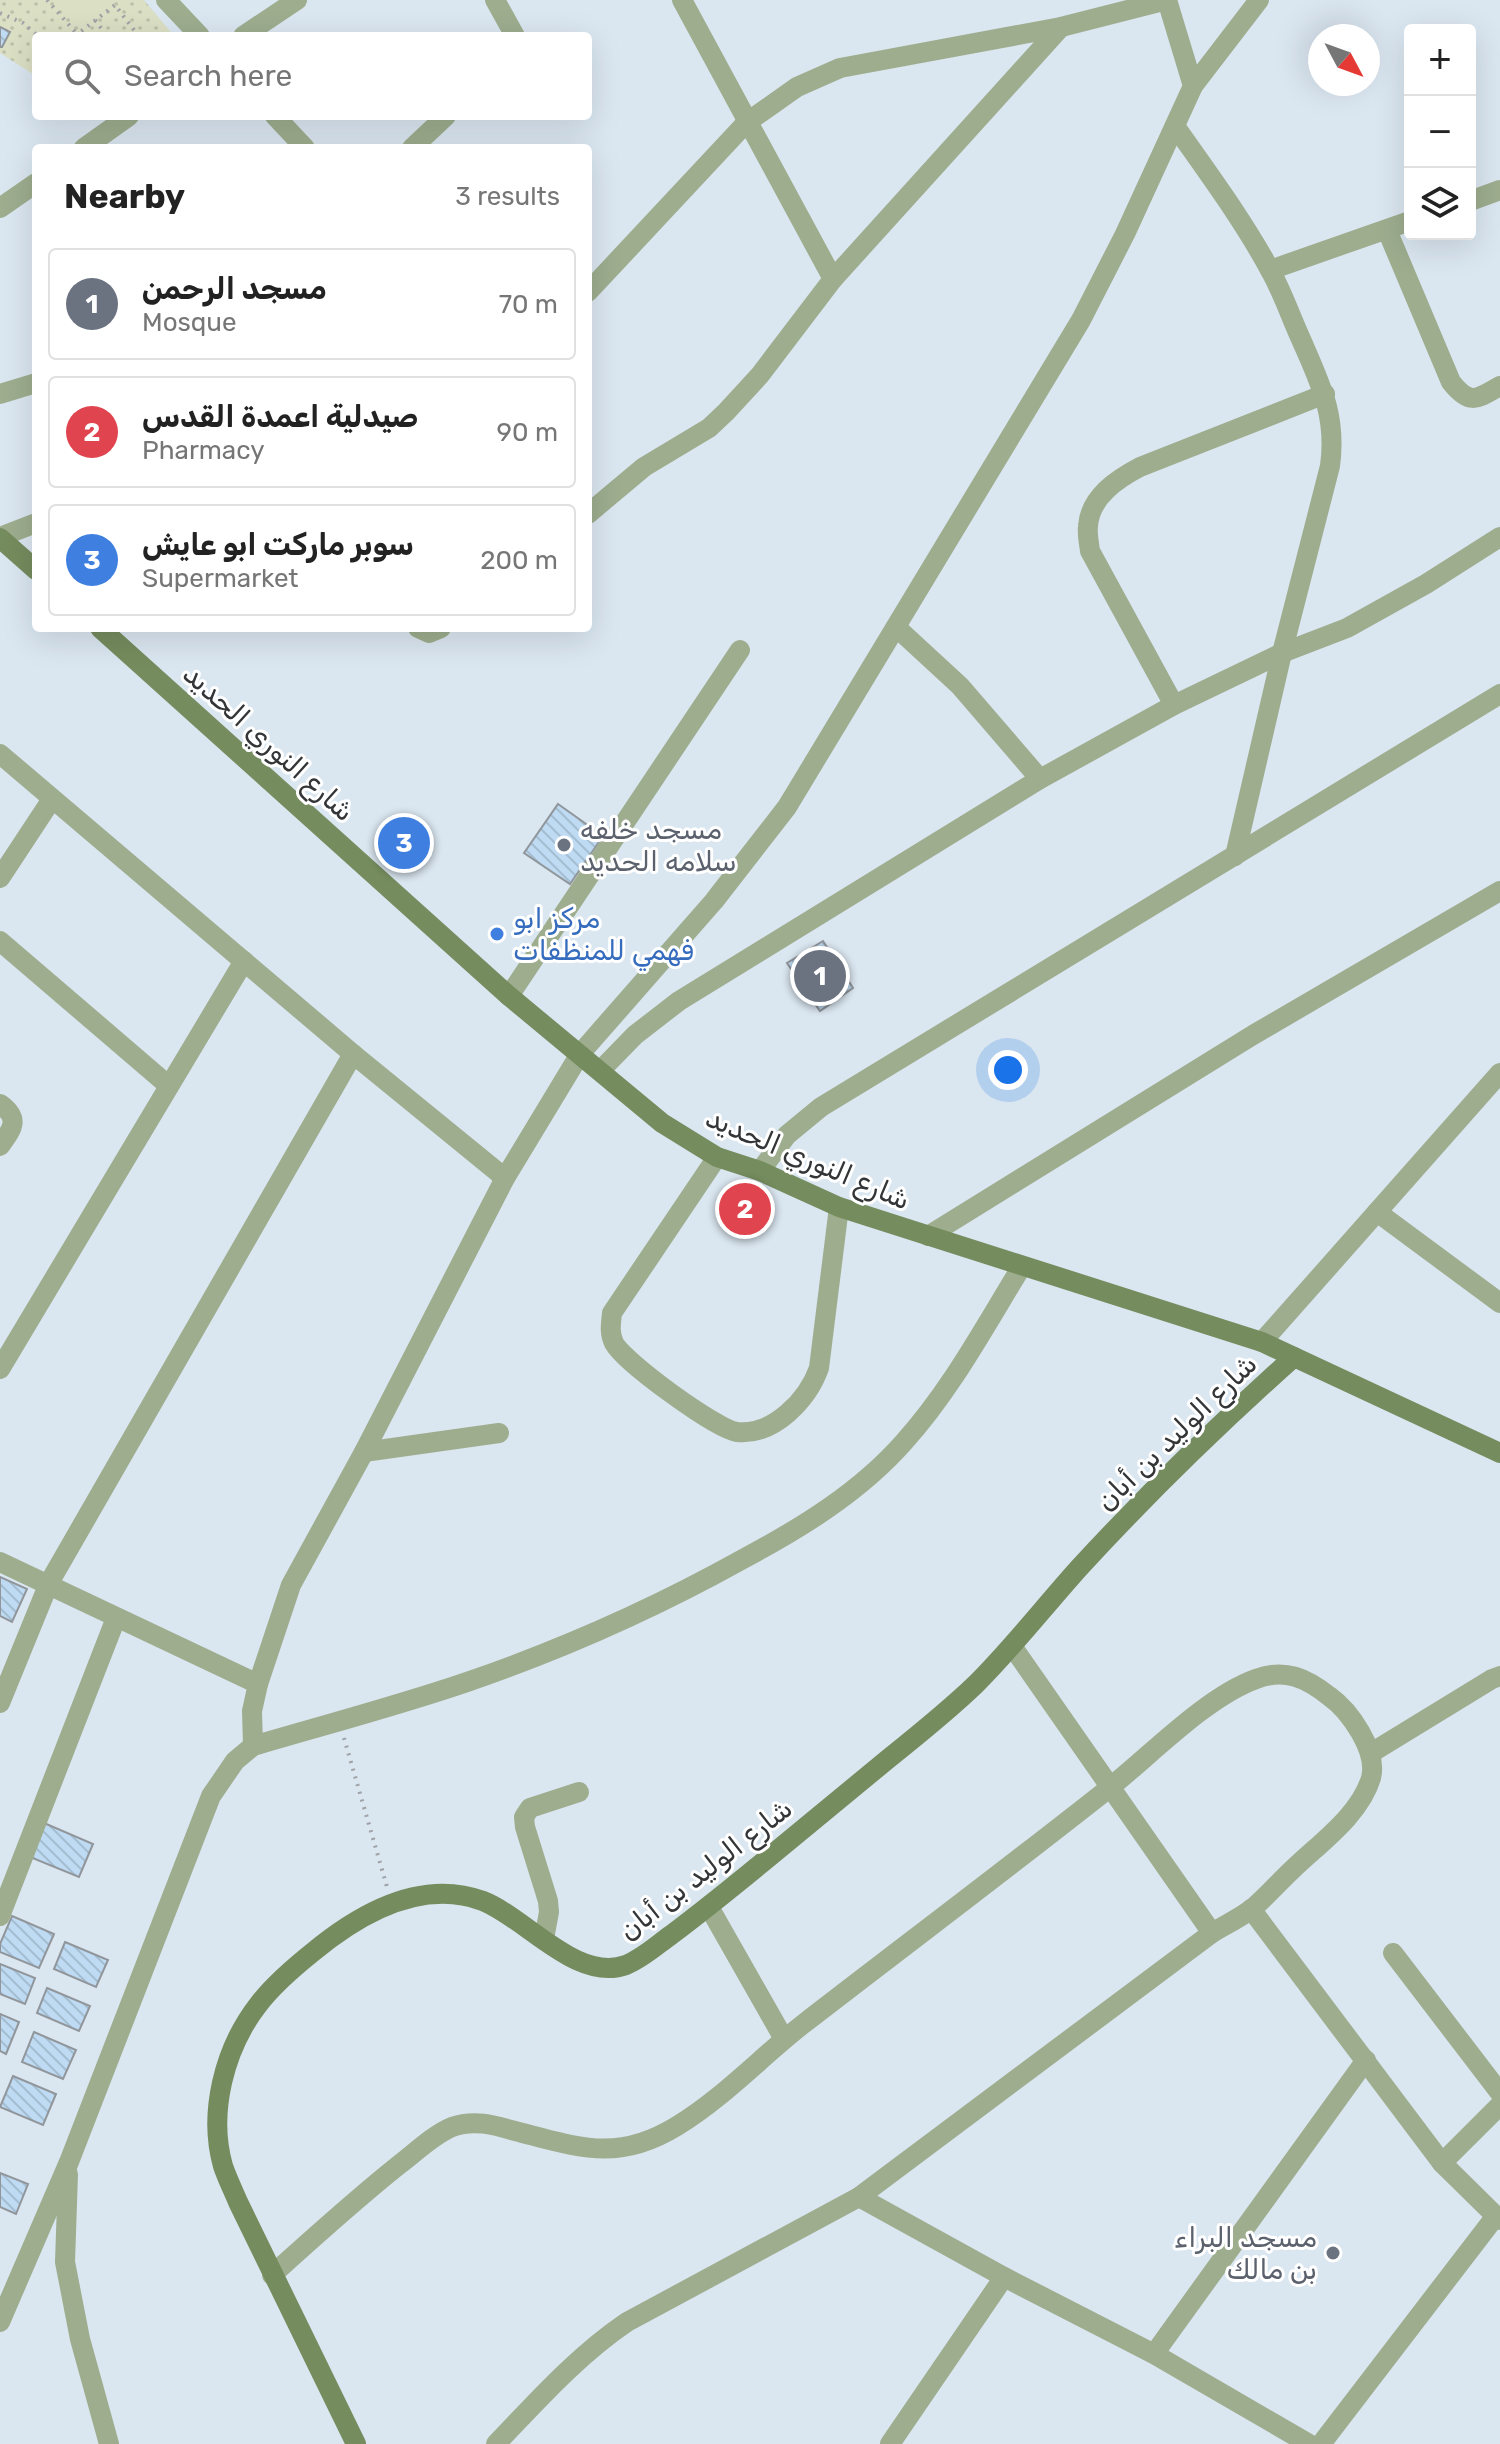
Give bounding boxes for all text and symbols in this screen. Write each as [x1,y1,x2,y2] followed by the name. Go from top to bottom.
[1308,24,1380,96] north arrow
[1404,24,1476,240] map controls
[1404,24,1476,96] button: +
[32,32,592,120] search box
[60,54,104,98] icon: search
[124,58,292,94] text: Search here
[1404,96,1476,168] button: −
[1404,168,1476,240] button: layers
[64,176,185,217] text: Nearby
[455,181,560,212] text: 3 results
[142,271,327,307] text: مسجد الرحمن
[86,289,98,320] text: 1
[499,289,558,320] text: 70 m
[142,307,237,338] text: Mosque
[142,399,418,435] text: صيدلية اعمدة القدس
[84,417,100,448] text: 2
[497,417,558,448] text: 90 m
[142,435,265,466] text: Pharmacy
[142,527,414,563] text: سوبر ماركت ابو عايش
[83,545,101,576] text: 3
[480,545,558,576] text: 200 m
[142,563,299,594] text: Supermarket
[174,657,361,830] street label: شارع النوري الحديد
[378,813,430,873] pin: 3
[580,813,737,878] place label: مسجد خلفه سلامه الحديد
[555,836,573,854] marker: مسجد خلفه سلامه الحديد
[513,902,694,972] place label: مركز ابو فهمي للمنظفات
[488,925,506,943] marker: مركز ابو فهمي للمنظفات
[794,946,846,1006] pin: 1
[988,1050,1028,1090] your location
[699,1101,915,1219] street label: شارع النوري الحديد
[719,1179,771,1239] pin: 2
[1089,1347,1266,1520] street label: شارع الوليد بن أبان
[612,1792,800,1950] street label: شارع الوليد بن أبان
[1174,2221,1317,2286] place label: مسجد البراء بن مالك
[1324,2244,1342,2262] marker: مسجد البراء بن مالك

